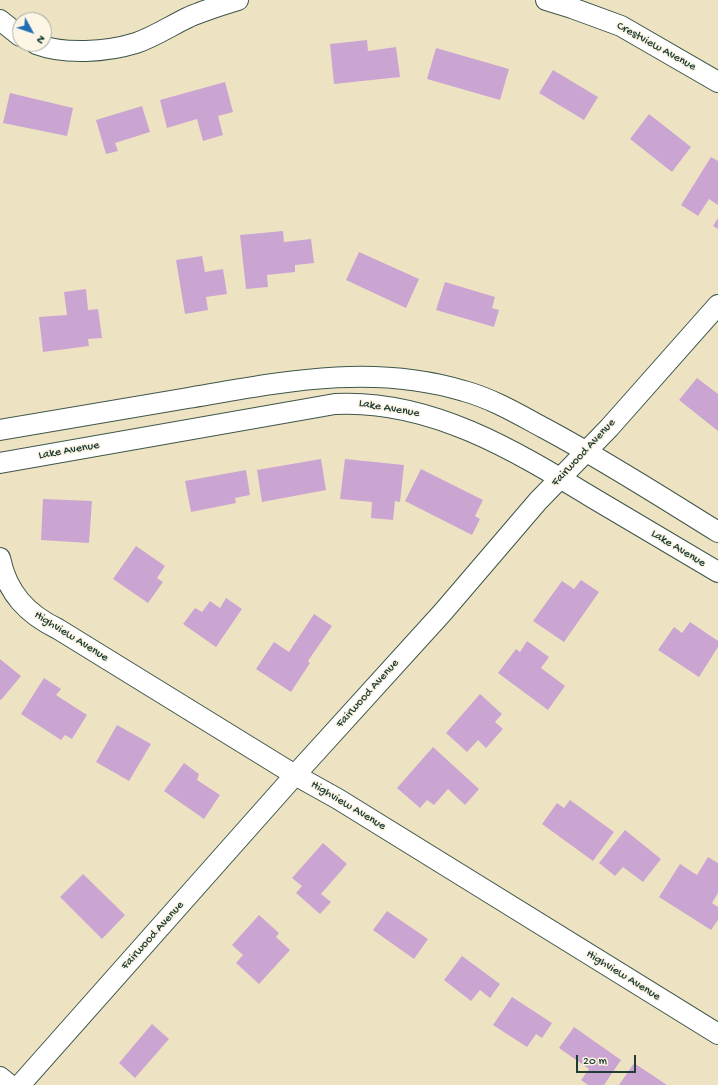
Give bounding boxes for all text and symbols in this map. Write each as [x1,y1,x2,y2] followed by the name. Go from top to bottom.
[12,12,52,52] north arrow
[614,19,698,75] street label: Crestview Avenue
[34,32,47,46] text: N
[357,397,421,421] street label: Lake Avenue
[549,416,619,490] street label: Fairwood Avenue
[37,439,101,463] street label: Lake Avenue
[648,527,708,571] street label: Lake Avenue
[31,608,111,666] street label: Highview Avenue
[333,657,403,731] street label: Fairwood Avenue
[308,778,388,834] street label: Highview Avenue
[118,899,188,973] street label: Fairwood Avenue
[583,947,663,1005] street label: Highview Avenue
[578,1047,638,1073] scale bar
[583,1055,607,1069] text: 20 m

